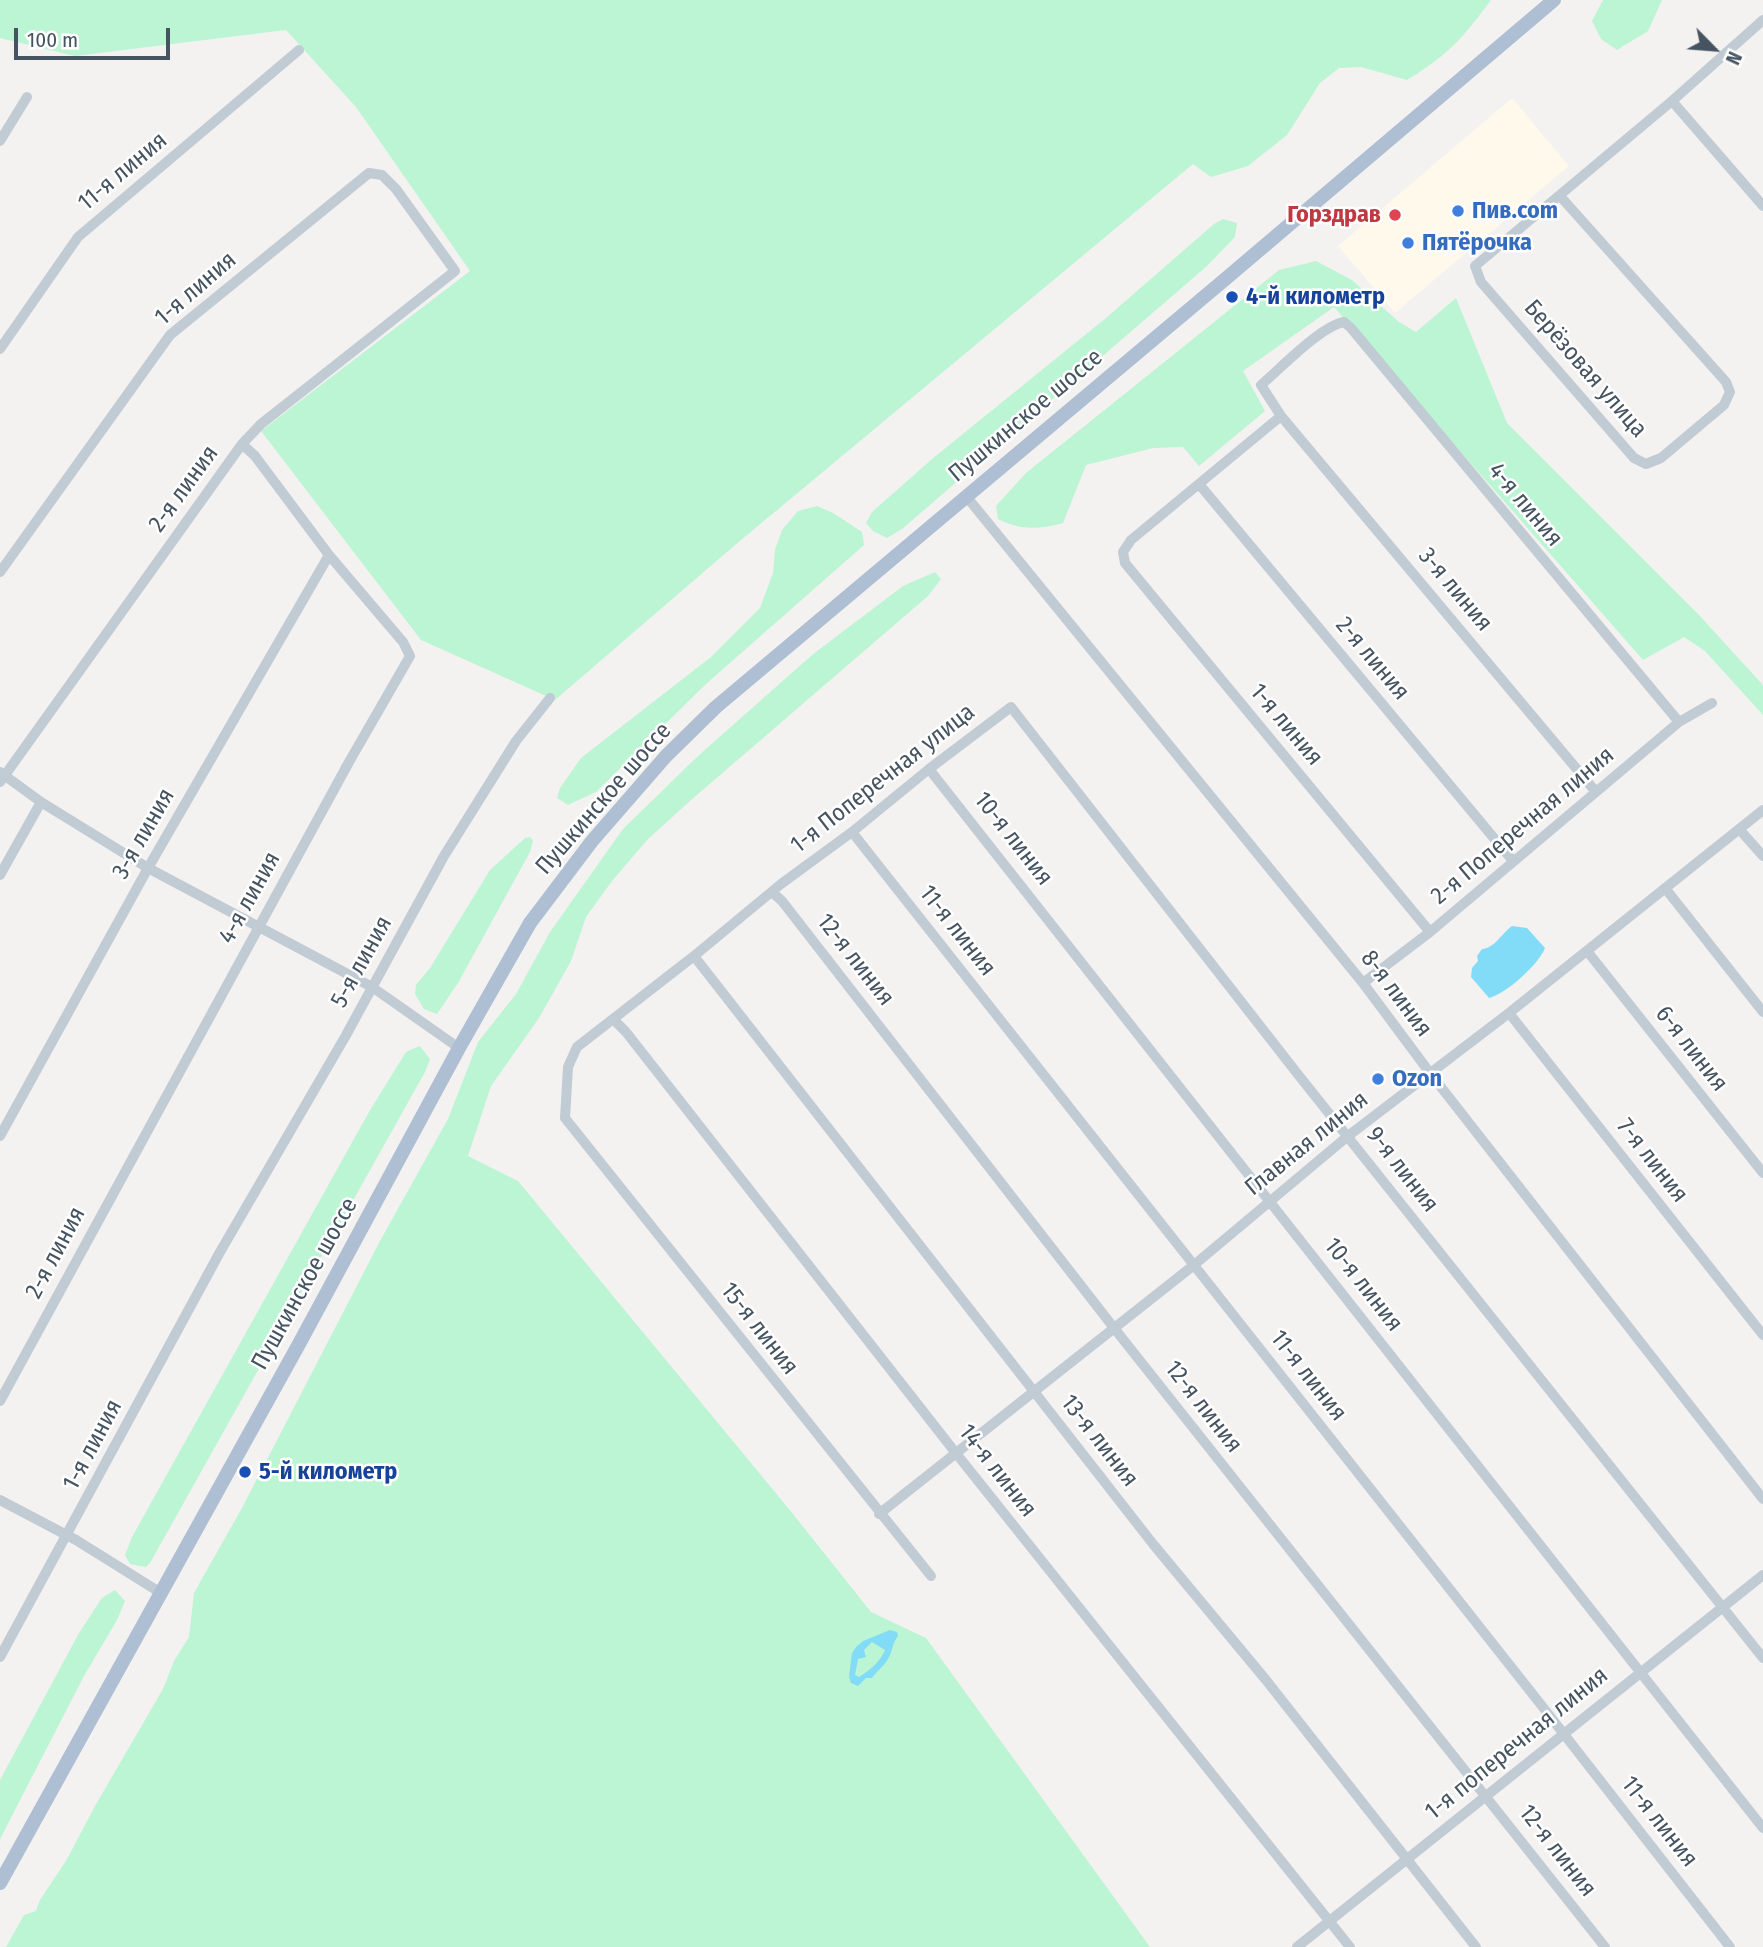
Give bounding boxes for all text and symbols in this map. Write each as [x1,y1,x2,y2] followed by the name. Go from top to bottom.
[18,14,173,58] scale bar
[1679,14,1749,84] north arrow
[27,27,78,53] text: 100 m
[1721,48,1746,68] text: N
[73,126,173,218] street label: 11-я линия
[1472,197,1558,225] place label: Пив.com
[1287,201,1381,229] place label: Горздрав
[1450,203,1466,219] marker: Пив.com
[1387,207,1403,223] marker: Горздрав
[1422,229,1532,257] place label: Пятёрочка
[1400,235,1416,251] marker: Пятёрочка
[149,246,243,332] street label: 1-я линия
[1246,283,1385,311] place label: 4-й километр
[1224,289,1240,305] marker: 4-й километр
[1517,294,1653,444] street label: Берёзовая улица
[943,343,1109,489] street label: Пушкинское шоссе
[143,440,225,538] street label: 2-я линия
[1482,457,1568,553] street label: 4-я линия
[1412,543,1498,637] street label: 3-я линия
[1329,612,1415,706] street label: 2-я линия
[1243,678,1329,772] street label: 1-я линия
[785,698,981,860] street label: 1-я Поперечная улица
[530,717,678,881] street label: Пушкинское шоссе
[1426,741,1620,911] street label: 2-я Поперечная линия
[107,784,181,884] street label: 3-я линия
[968,786,1058,892] street label: 10-я линия
[213,847,287,949] street label: 4-я линия
[913,880,1001,982] street label: 11-я линия
[810,908,900,1012] street label: 12-я линия
[325,911,399,1013] street label: 5-я линия
[1354,945,1438,1043] street label: 8-я линия
[1649,1000,1733,1098] street label: 6-я линия
[1392,1065,1442,1093] place label: Ozon
[1370,1071,1386,1087] marker: Ozon
[1240,1086,1374,1202] street label: Главная линия
[1610,1113,1694,1209] street label: 7-я линия
[1360,1122,1444,1218] street label: 9-я линия
[246,1193,364,1375] street label: Пушкинское шоссе
[20,1202,92,1304] street label: 2-я линия
[1318,1232,1408,1338] street label: 10-я линия
[714,1277,804,1381] street label: 15-я линия
[1264,1325,1352,1427] street label: 11-я линия
[1158,1355,1248,1459] street label: 12-я линия
[1054,1389,1144,1493] street label: 13-я линия
[57,1395,129,1495] street label: 1-я линия
[952,1419,1042,1523] street label: 14-я линия
[259,1458,397,1486] place label: 5-й километр
[237,1464,253,1480] marker: 5-й километр
[1420,1661,1614,1827] street label: 1-я поперечная линия
[1615,1771,1703,1873] street label: 11-я линия
[1512,1799,1602,1903] street label: 12-я линия

